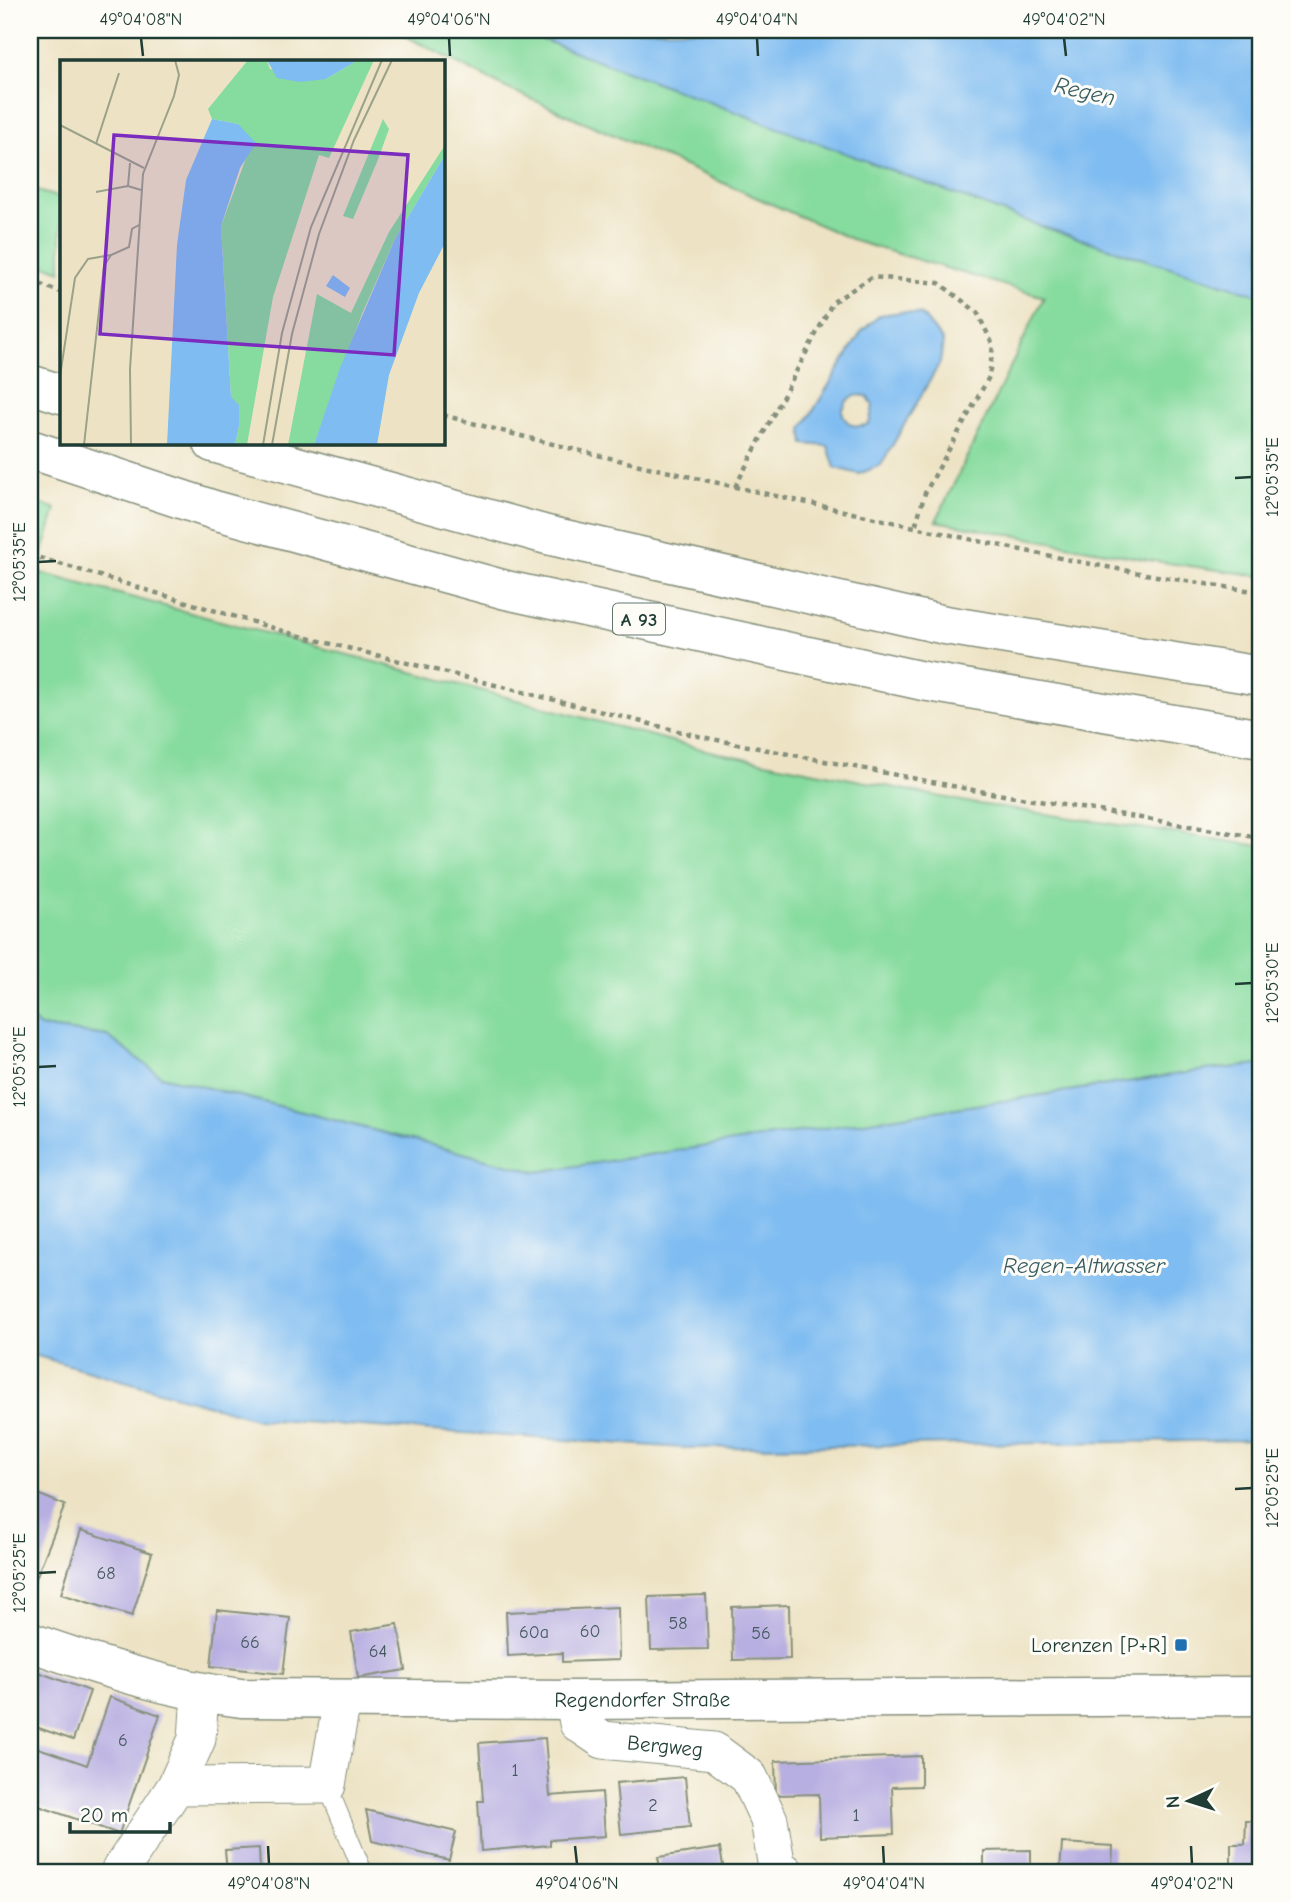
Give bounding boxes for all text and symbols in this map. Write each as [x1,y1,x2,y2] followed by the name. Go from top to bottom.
[100,9,182,30] text: 49°04'08"N
[407,9,491,30] text: 49°04'06"N
[716,9,798,30] text: 49°04'04"N
[1022,9,1106,30] text: 49°04'02"N
[60,60,444,444] inset map
[1052,71,1118,112] water label: Regen
[1262,437,1283,517] text: 12°05'35"E
[9,522,30,602] text: 12°05'35"E
[613,604,665,634] road number: A 93
[1262,942,1283,1024] text: 12°05'30"E
[9,1026,30,1108] text: 12°05'30"E
[1003,1252,1166,1279] water label: Regen-Altwasser
[1262,1448,1283,1528] text: 12°05'25"E
[9,1533,30,1613] text: 12°05'25"E
[96,1563,116,1584] house number: 68
[668,1613,688,1634] house number: 58
[580,1621,600,1642] house number: 60
[519,1622,549,1643] house number: 60a
[751,1623,771,1644] house number: 56
[240,1632,260,1653] house number: 66
[1031,1633,1167,1657] place label: Lorenzen [P+R]
[1173,1637,1189,1653] marker: Lorenzen [P+R]
[369,1641,387,1662] house number: 64
[554,1687,730,1712] street label: Regendorfer Straße
[118,1730,128,1751] house number: 6
[626,1730,704,1762] street label: Bergweg
[511,1760,519,1781] house number: 1
[1154,1766,1224,1836] north arrow
[70,1790,170,1834] scale bar
[648,1795,658,1816] house number: 2
[1162,1795,1184,1809] text: N
[80,1803,128,1827] text: 20 m
[852,1805,860,1826] house number: 1
[228,1873,310,1894] text: 49°04'08"N
[535,1873,619,1894] text: 49°04'06"N
[843,1873,925,1894] text: 49°04'04"N
[1150,1873,1234,1894] text: 49°04'02"N

